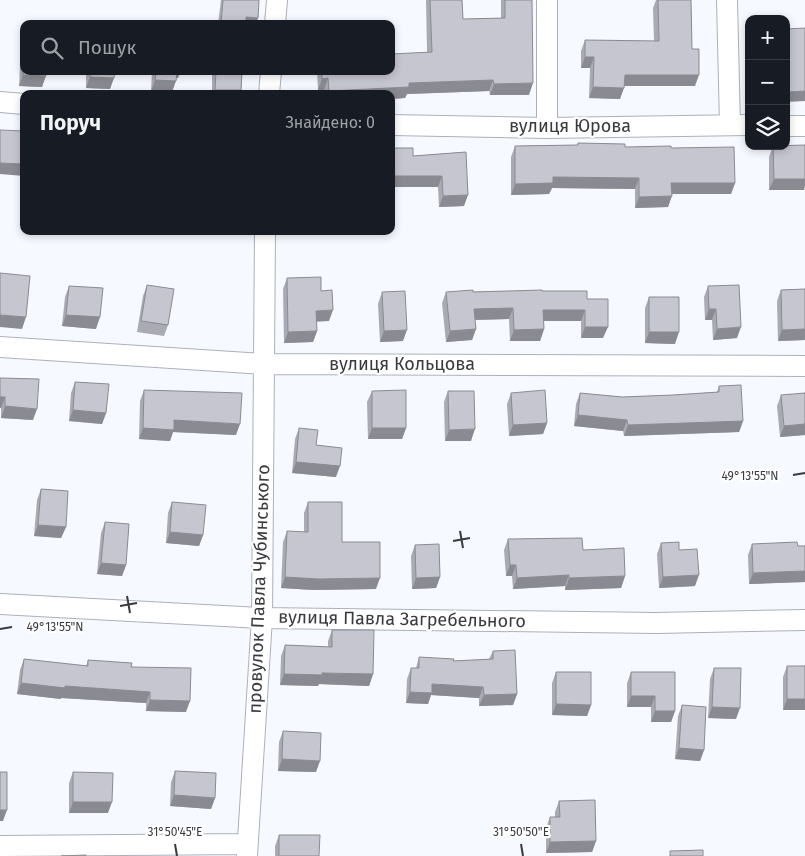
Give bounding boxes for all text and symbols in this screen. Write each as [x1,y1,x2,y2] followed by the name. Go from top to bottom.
[745,15,790,150] map controls
[745,15,790,60] button: +
[20,20,395,75] search box
[38,34,66,62] icon: search
[78,36,136,59] text: Пошук
[745,60,790,105] button: −
[745,105,790,150] button: layers
[40,110,101,136] text: Поруч
[285,113,375,132] text: Знайдено: 0
[509,115,631,137] street label: вулиця Юрова
[329,353,475,375] street label: вулиця Кольцова
[244,464,274,714] street label: провулок Павла Чубинського
[721,469,779,483] text: 49°13'55"N
[278,606,526,632] street label: вулиця Павла Загребельного
[26,620,84,634] text: 49°13'55"N
[147,825,203,839] text: 31°50'45"E
[493,825,549,839] text: 31°50'50"E

